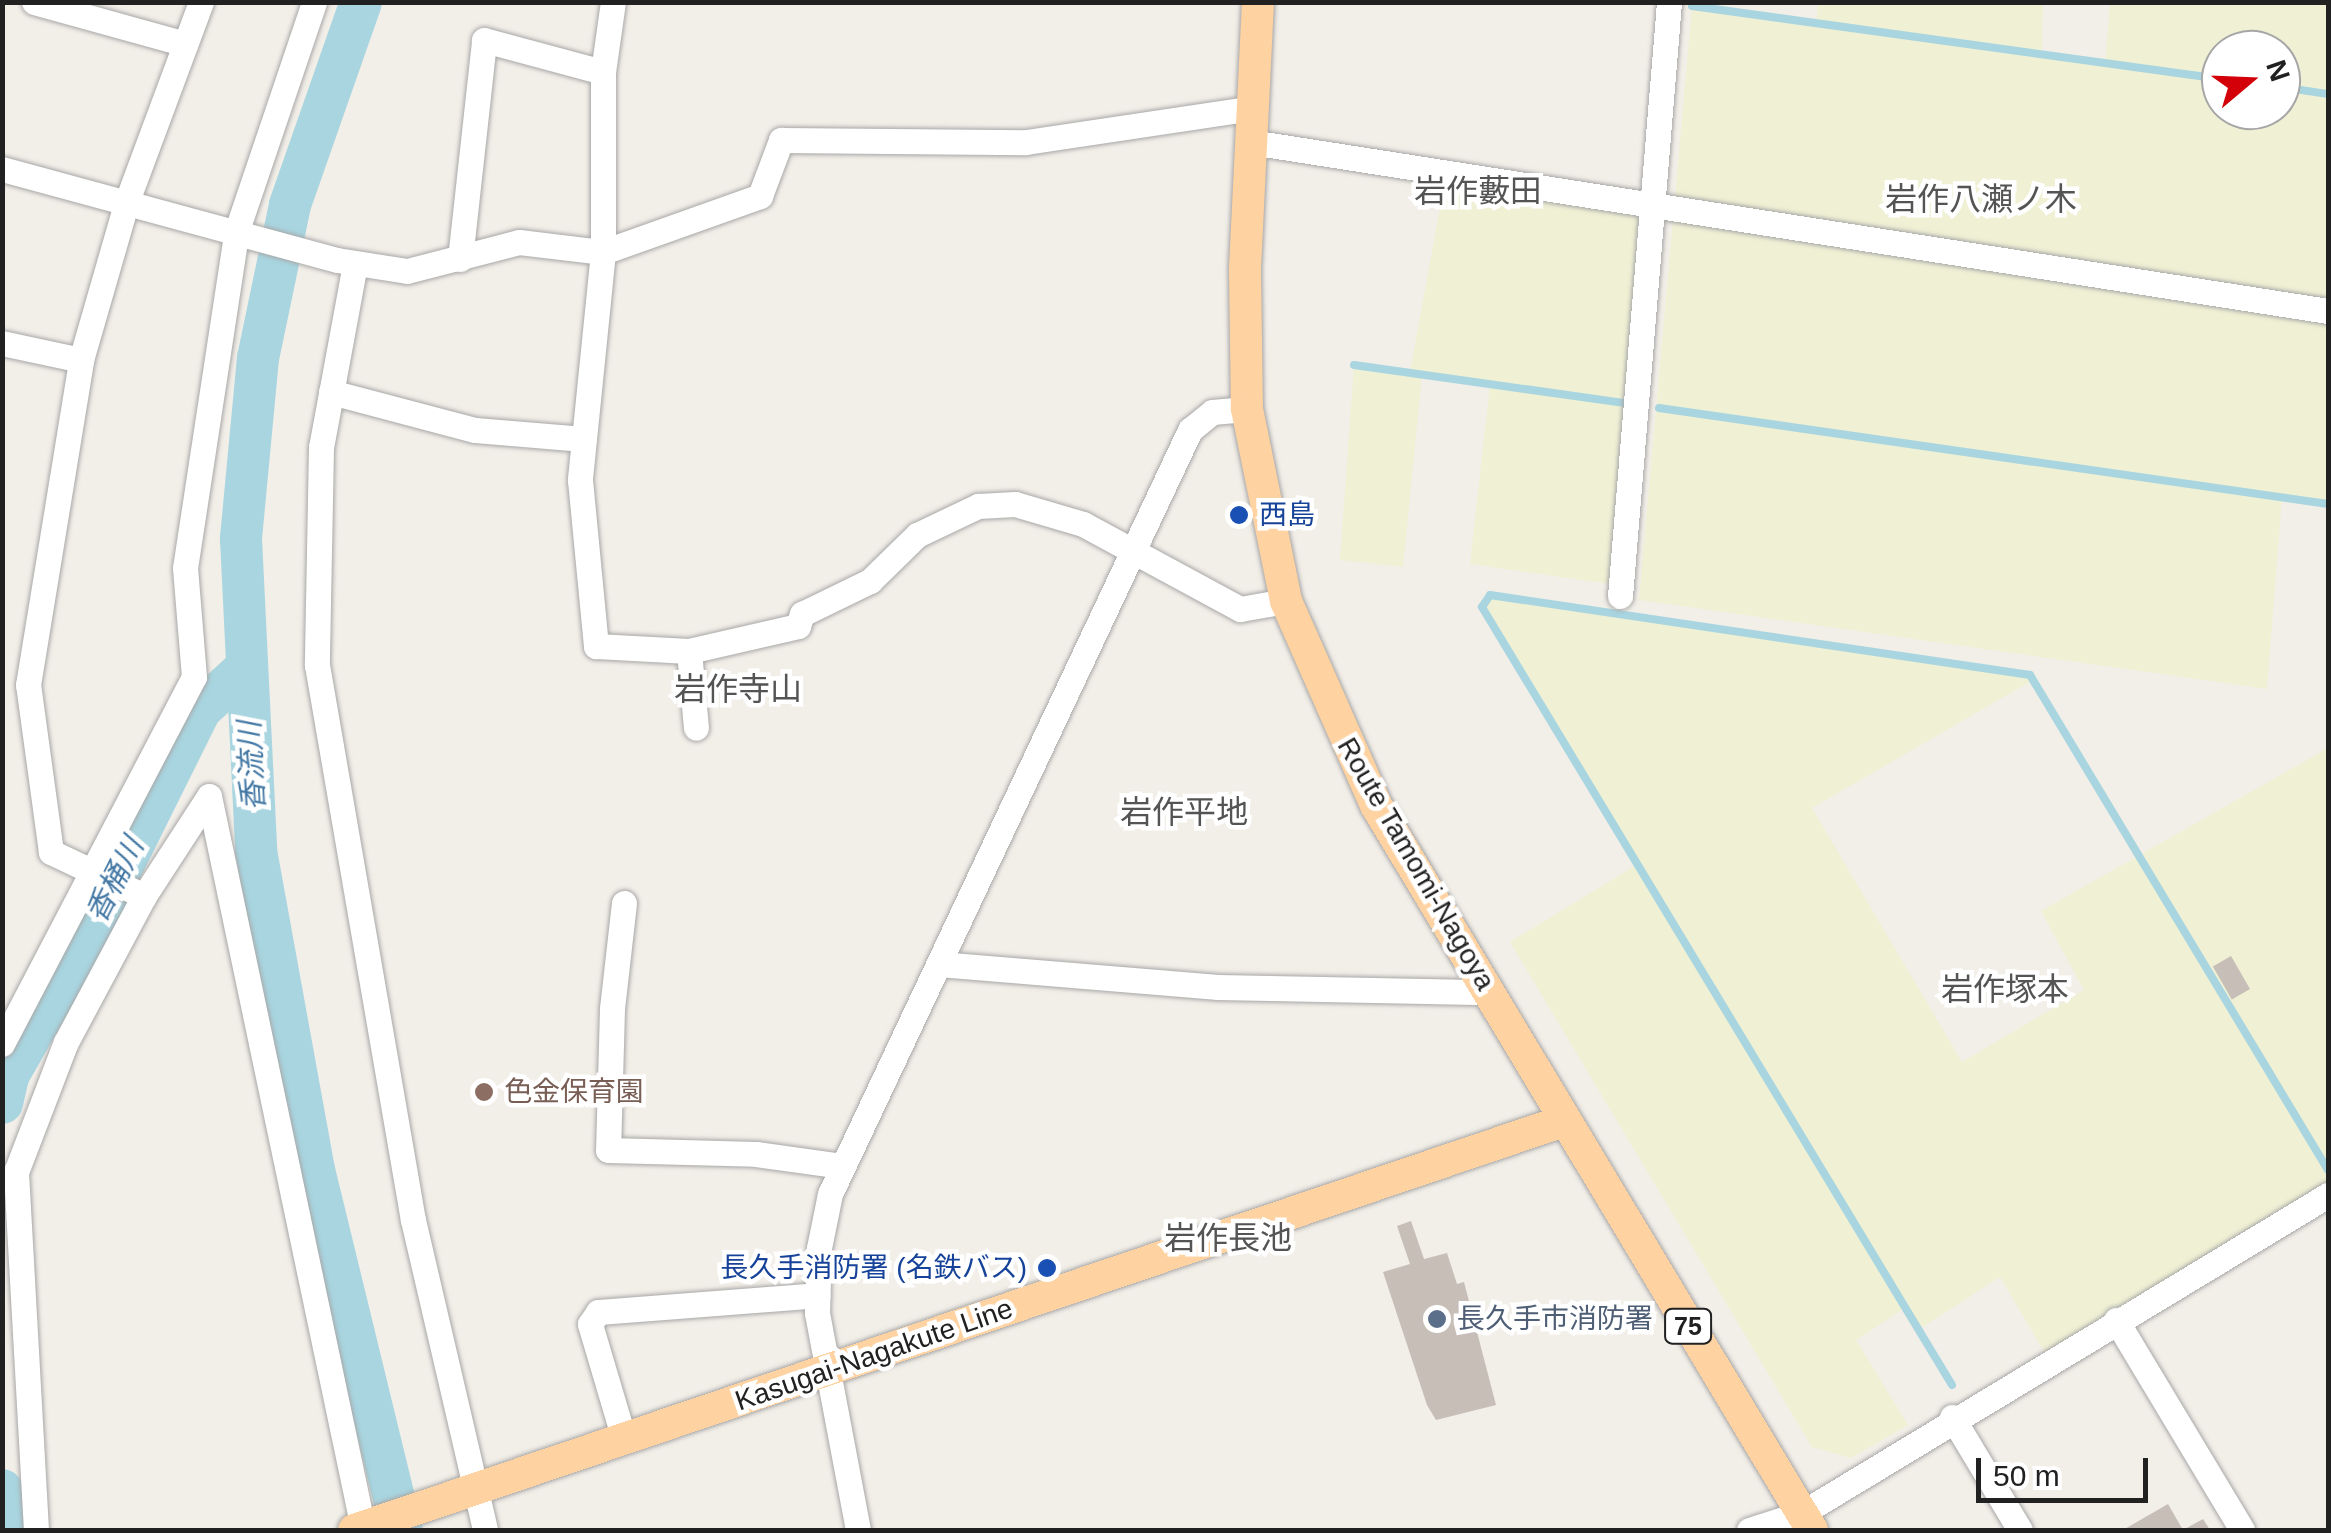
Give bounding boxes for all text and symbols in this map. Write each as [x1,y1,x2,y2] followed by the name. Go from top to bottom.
[2201,30,2301,130] north arrow
[2260,56,2296,85] text: N
[1414,172,1542,210] district label: 岩作藪田
[1885,180,2077,218] district label: 岩作八瀬ノ木
[1259,498,1315,532] place label: 西島
[1228,504,1250,526] marker: 西島
[674,670,802,708] district label: 岩作寺山
[232,720,272,812] water label: 香流川
[1330,732,1502,996] street label: Route Tamomi-Nagoya
[1120,793,1248,831] district label: 岩作平地
[79,832,151,928] water label: 香桶川
[1941,970,2069,1008] district label: 岩作塚本
[504,1075,644,1109] place label: 色金保育園
[473,1081,495,1103] marker: 色金保育園
[1164,1219,1292,1257] district label: 岩作長池
[721,1251,1027,1285] place label: 長久手消防署 (名鉄バス)
[1036,1257,1058,1279] marker: 長久手消防署 (名鉄バス)
[731,1292,1017,1418] street label: Kasugai-Nagakute Line
[1457,1302,1653,1336] place label: 長久手市消防署
[1663,1306,1713,1346] road number: 75
[1426,1308,1448,1330] marker: 長久手市消防署
[1981,1438,2154,1500] scale bar
[1993,1459,2060,1492] text: 50 m

